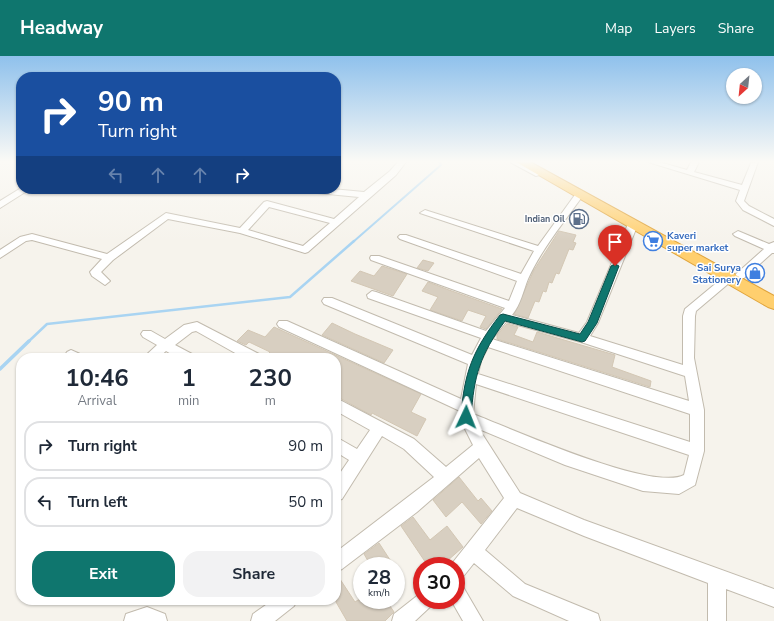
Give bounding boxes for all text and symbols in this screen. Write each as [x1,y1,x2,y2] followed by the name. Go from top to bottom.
[20,15,103,41] text: Headway
[605,19,632,38] text: Map
[654,19,696,38] text: Layers
[718,19,754,38] text: Share
[726,68,762,104] north arrow
[726,68,762,104] map controls
[98,83,164,121] text: 90 m
[32,88,84,140] icon: right
[98,119,177,143] text: Turn right
[105,164,127,186] icon: left
[147,164,169,186] icon: ahead
[189,164,211,186] icon: ahead
[231,164,253,186] icon: right
[568,208,590,230] fuel station icon: Indian Oil
[525,213,565,225] place label: Indian Oil
[598,225,632,266] pin
[667,229,729,255] place label: Kaveri super market
[642,230,664,252] supermarket icon: Kaveri super market
[604,231,626,253] icon: arrive
[693,261,742,287] place label: Sai Surya Stationery
[744,262,766,284] shop icon: Sai Surya Stationery
[65,362,129,394] text: 10:46
[181,362,196,394] text: 1
[249,362,292,394] text: 230
[77,392,117,410] text: Arrival
[178,392,199,410] text: min
[265,392,276,410] text: m
[445,396,487,438] position arrow
[34,435,56,457] icon: right
[68,436,137,456] text: Turn right
[288,436,323,456] text: 90 m
[34,491,56,513] icon: left
[68,492,127,512] text: Turn left
[288,492,323,512] text: 50 m
[32,551,175,597] button: Exit
[183,551,325,597] button: Share
[413,557,465,609] speed limit sign: 30
[367,564,391,591] text: 28
[368,586,390,600] text: km/h

